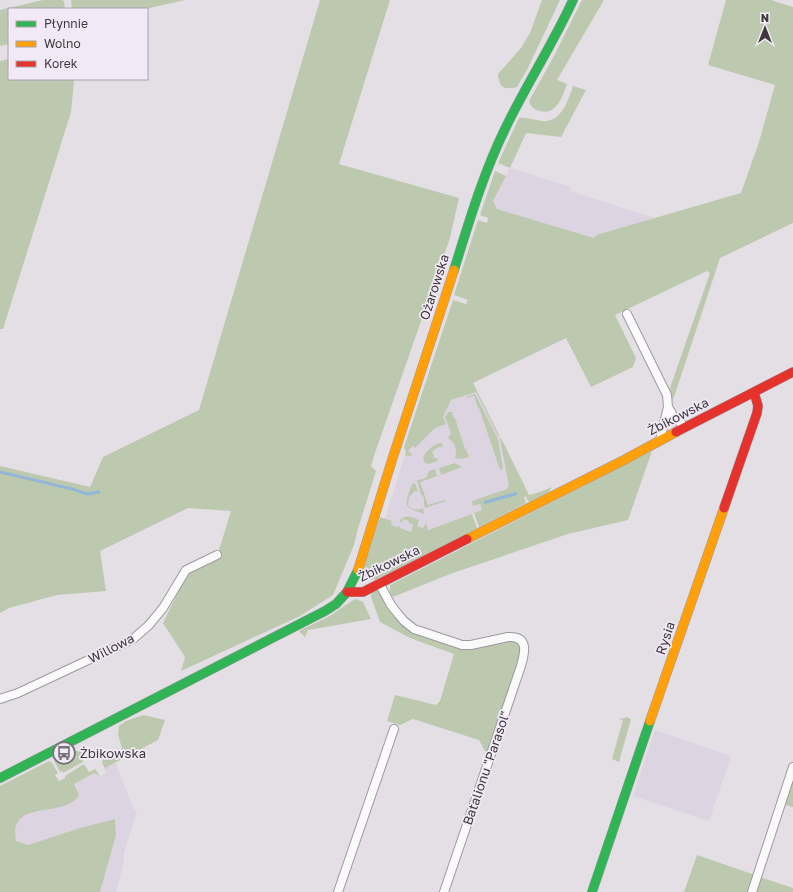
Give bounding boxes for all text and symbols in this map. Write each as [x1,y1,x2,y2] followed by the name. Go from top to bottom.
[8,8,148,80] legend
[745,8,785,48] north arrow
[761,11,769,24] text: N
[44,16,88,31] text: Płynnie
[44,36,81,51] text: Wolno
[44,56,78,71] text: Korek
[416,252,452,322] street label: Ożarowska
[645,394,711,438] street label: Żbikowska
[356,541,422,585] street label: Żbikowska
[652,619,678,657] street label: Rysia
[85,630,137,666] street label: Willowa
[459,709,513,827] street label: Batalionu "Parasol"
[51,740,77,766] bus stop icon: Żbikowska
[80,745,146,761] place label: Żbikowska

